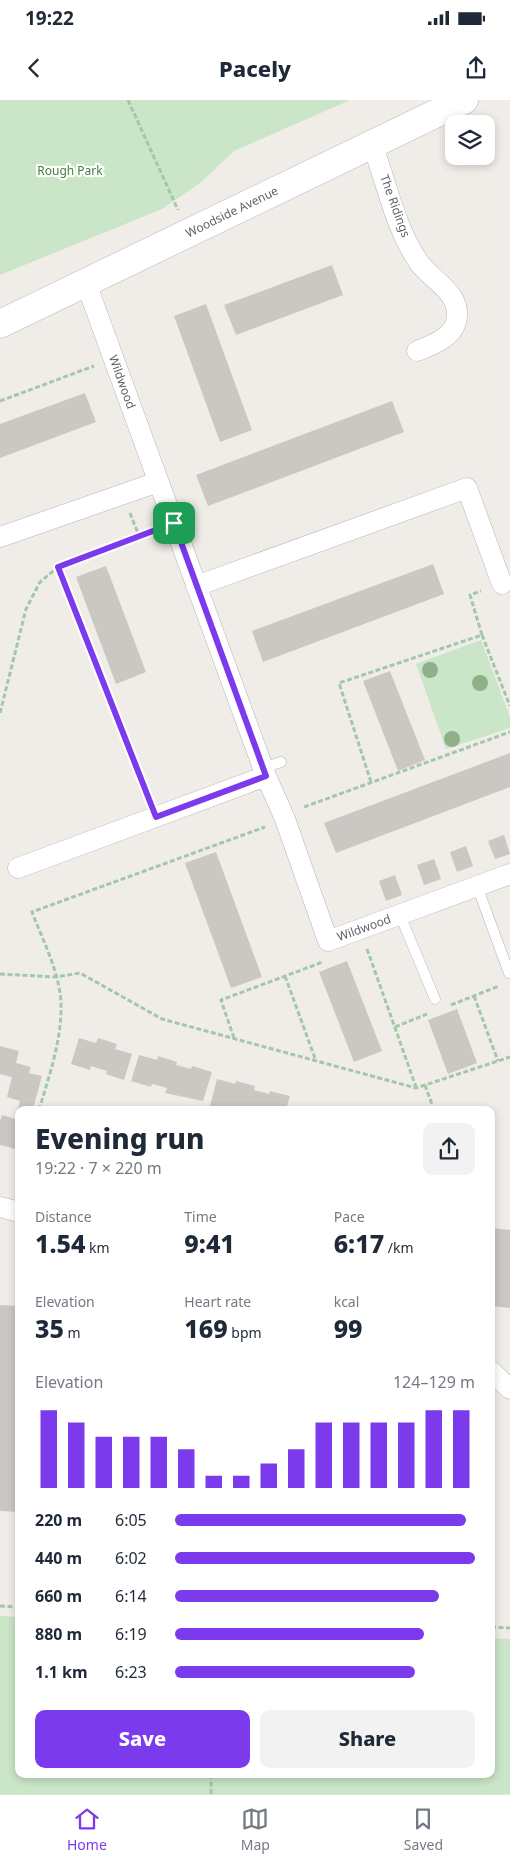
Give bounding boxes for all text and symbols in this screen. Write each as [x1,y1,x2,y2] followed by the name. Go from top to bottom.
[25,5,74,31] text: 19:22
[219,53,291,83] text: Pacely
[20,54,48,82] icon: back
[462,54,490,82] icon: share
[445,115,495,165] map controls
[445,115,495,165] button: layers
[37,162,103,179] park label: Rough Park
[376,172,415,240] street label: The Ridings
[183,182,281,241] street label: Woodside Avenue
[105,353,140,411] street label: Wildwood
[153,502,195,544] pin
[160,509,188,537] icon: arrive
[335,910,393,945] street label: Wildwood
[35,1119,204,1157] text: Evening run
[423,1123,475,1175] button: share
[35,1157,162,1179] text: 19:22 · 7 × 220 m
[35,1207,92,1226] text: Distance
[184,1207,217,1226] text: Time
[334,1207,365,1226] text: Pace
[35,1226,85,1260] text: 1.54
[184,1226,235,1260] text: 9:41
[334,1226,384,1260] text: 6:17
[85,1238,110,1257] text: km
[384,1238,414,1257] text: /km
[35,1292,95,1311] text: Elevation
[184,1292,251,1311] text: Heart rate
[334,1292,359,1311] text: kcal
[35,1311,64,1345] text: 35
[184,1311,228,1345] text: 169
[334,1311,363,1345] text: 99
[64,1323,81,1342] text: m
[228,1323,262,1342] text: bpm
[35,1371,103,1393] text: Elevation
[393,1371,475,1393] text: 124–129 m
[35,1509,82,1531] text: 220 m
[115,1509,147,1531] text: 6:05
[35,1547,82,1569] text: 440 m
[115,1547,147,1569] text: 6:02
[35,1585,82,1607] text: 660 m
[115,1585,147,1607] text: 6:14
[35,1623,82,1645] text: 880 m
[115,1623,147,1645] text: 6:19
[35,1661,87,1683] text: 1.1 km
[115,1661,147,1683] text: 6:23
[35,1710,250,1768] button: Save
[260,1710,475,1768] button: Share
[67,1805,107,1854] tab: Home
[241,1805,270,1854] tab: Map
[404,1805,443,1854] tab: Saved

